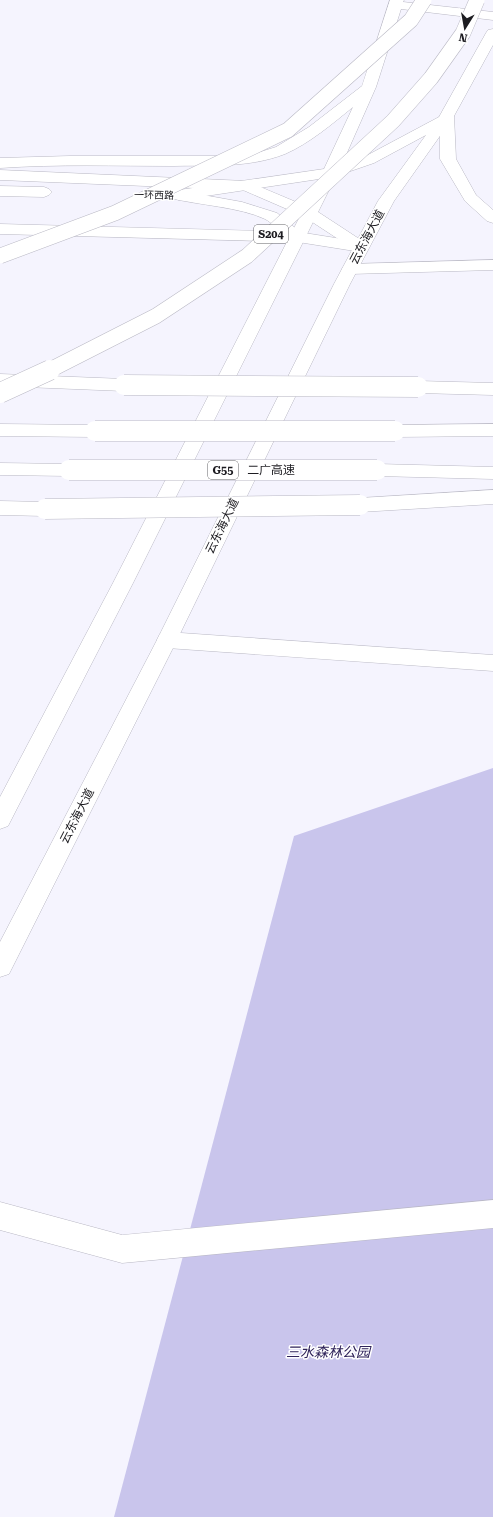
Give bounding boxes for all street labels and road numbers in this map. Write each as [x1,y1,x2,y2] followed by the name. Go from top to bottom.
[134,189,174,201] street label: 一环西路
[347,207,387,267] street label: 云东海大道
[254,225,288,243] road number: S204
[208,461,238,479] road number: G55
[247,463,295,477] street label: 二广高速
[203,496,241,556] street label: 云东海大道
[57,786,97,846] street label: 云东海大道

